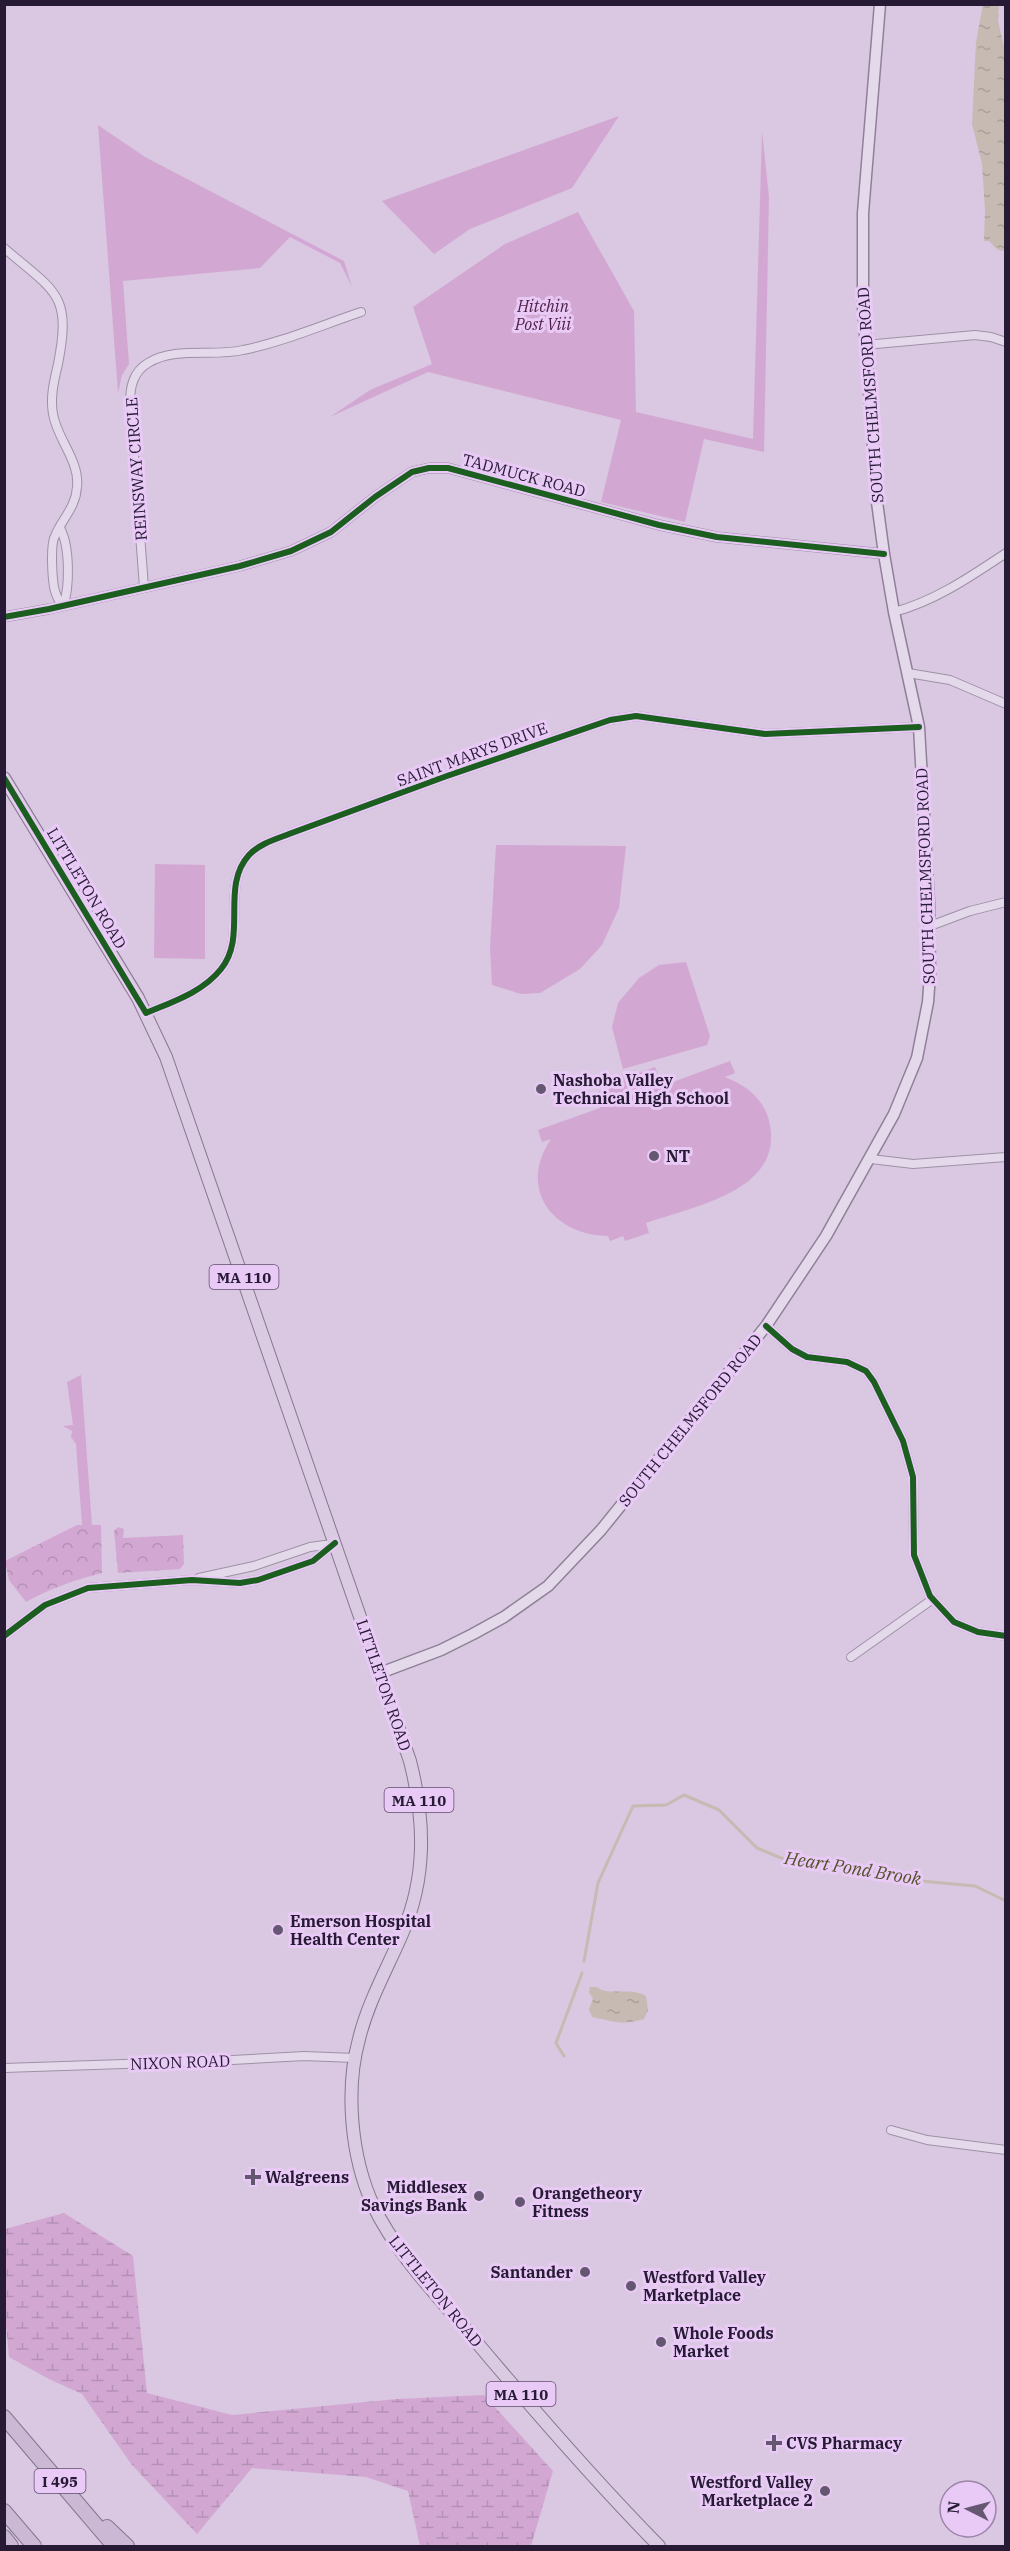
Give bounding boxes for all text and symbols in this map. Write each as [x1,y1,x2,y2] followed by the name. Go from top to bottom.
[852,286,888,504] street label: SOUTH CHELMSFORD ROAD
[514,296,571,334] park label: Hitchin Post Viii
[121,397,151,541] street label: REINSWAY CIRCLE
[460,449,588,501] street label: TADMUCK ROAD
[394,717,550,791] street label: SAINT MARYS DRIVE
[911,768,939,984] street label: SOUTH CHELMSFORD ROAD
[43,824,131,952] street label: LITTLETON ROAD
[553,1070,729,1108] place label: Nashoba Valley Technical High School
[534,1082,548,1096] marker: Nashoba Valley Technical High School
[666,1146,690,1166] place label: NT
[647,1149,661,1163] marker: NT
[210,1265,278,1289] road number: MA 110
[614,1330,766,1510] street label: SOUTH CHELMSFORD ROAD
[352,1617,416,1753] street label: LITTLETON ROAD
[384,1788,454,1812] road number: MA 110
[782,1846,923,1890] water label: Heart Pond Brook
[290,1911,431,1949] place label: Emerson Hospital Health Center
[271,1923,285,1937] marker: Emerson Hospital Health Center
[130,2050,230,2074] street label: NIXON ROAD
[265,2167,349,2187] place label: Walgreens
[246,2170,260,2184] marker: Walgreens
[361,2177,468,2215] place label: Middlesex Savings Bank
[532,2183,643,2221] place label: Orangetheory Fitness
[472,2189,486,2203] marker: Middlesex Savings Bank
[513,2195,527,2209] marker: Orangetheory Fitness
[385,2231,487,2351] street label: LITTLETON ROAD
[490,2262,573,2282] place label: Santander
[578,2265,592,2279] marker: Santander
[643,2267,767,2305] place label: Westford Valley Marketplace
[624,2279,638,2293] marker: Westford Valley Marketplace
[673,2323,774,2361] place label: Whole Foods Market
[654,2335,668,2349] marker: Whole Foods Market
[486,2382,556,2406] road number: MA 110
[786,2433,903,2453] place label: CVS Pharmacy
[767,2436,781,2450] marker: CVS Pharmacy
[34,2469,86,2493] road number: I 495
[690,2472,814,2510] place label: Westford Valley Marketplace 2
[938,2479,998,2539] north arrow
[818,2484,832,2498] marker: Westford Valley Marketplace 2
[942,2500,964,2515] text: N

